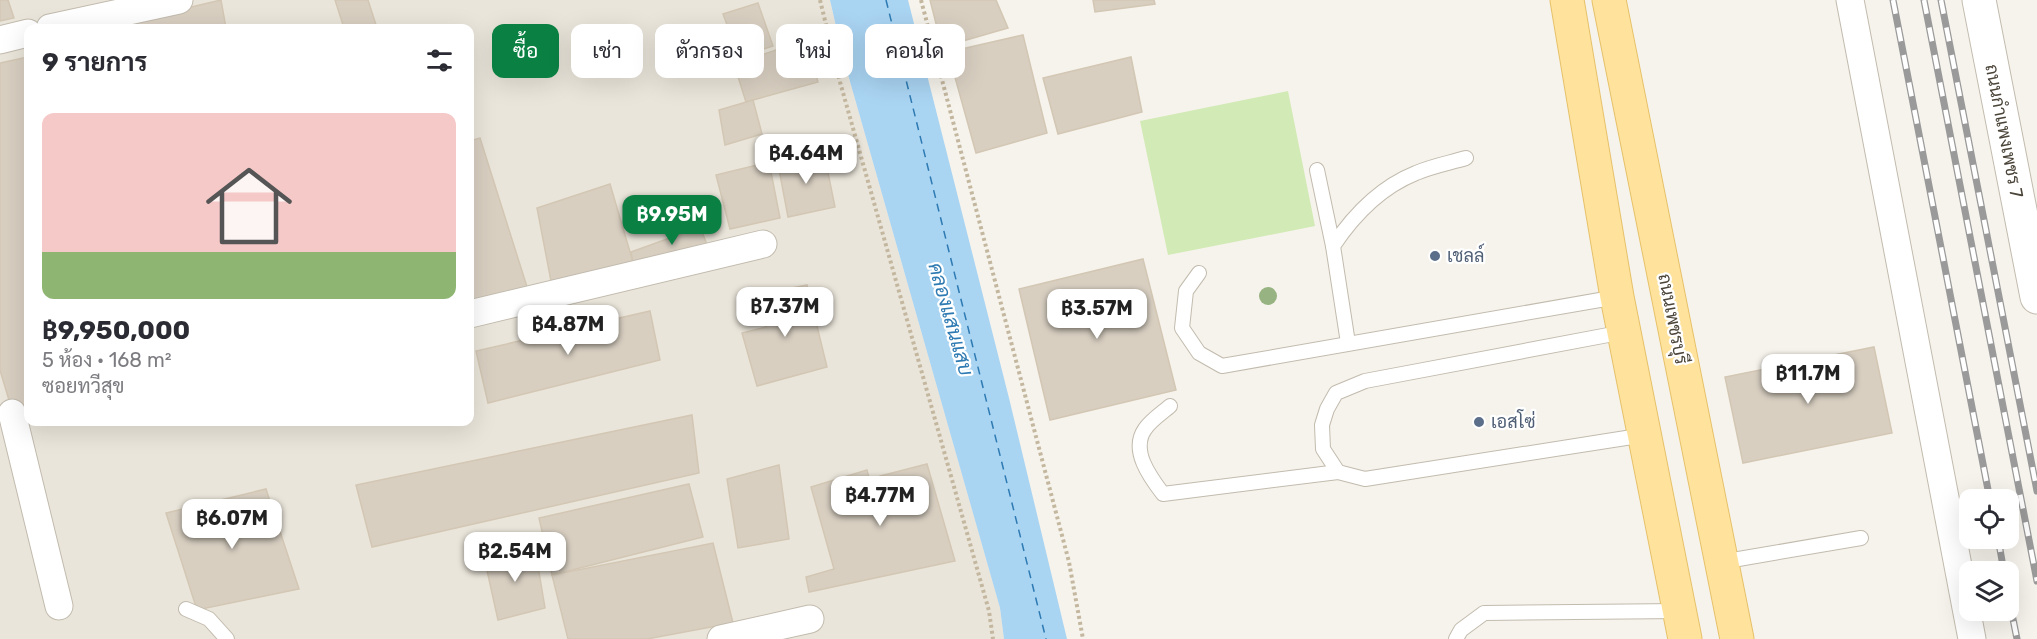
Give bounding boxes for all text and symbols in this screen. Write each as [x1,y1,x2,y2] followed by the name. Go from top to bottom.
[492,24,559,78] chip: ซื้อ
[571,24,643,78] chip: เช่า
[655,24,764,78] chip: ตัวกรอง
[776,24,853,78] chip: ใหม่
[865,24,965,78] chip: คอนโด
[423,44,456,77] icon: filters
[42,47,147,78] text: 9 รายการ
[1980,62,2028,200] street label: ถนนกำแพงเพชร 7
[757,134,855,185] pin: ฿4.64M
[769,141,843,165] text: ฿4.64M
[195,152,303,260] icon: home
[623,195,721,246] pin: ฿9.95M
[636,202,708,226] text: ฿9.95M
[1447,243,1484,267] place label: เชลล์
[1428,249,1442,263] marker: เชลล์
[923,260,979,378] water label: คลองแสนแสบ
[1652,271,1695,367] street label: ถนนเพชรบุรี
[736,287,834,338] pin: ฿7.37M
[1048,289,1146,340] pin: ฿3.57M
[750,294,820,318] text: ฿7.37M
[1061,296,1133,320] text: ฿3.57M
[519,305,617,356] pin: ฿4.87M
[532,312,604,336] text: ฿4.87M
[42,315,190,346] text: ฿9,950,000
[42,348,172,372] text: 5 ห้อง · 168 m²
[1759,354,1857,405] pin: ฿11.7M
[1775,361,1841,385] text: ฿11.7M
[42,374,124,398] text: ซอยทวีสุข
[1491,409,1536,433] place label: เอสโซ่
[1472,415,1486,429] marker: เอสโซ่
[831,476,929,527] pin: ฿4.77M
[845,483,915,507] text: ฿4.77M
[1959,489,2019,621] map controls
[1959,489,2019,549] button: locate
[183,499,281,550] pin: ฿6.07M
[196,506,268,530] text: ฿6.07M
[466,532,564,583] pin: ฿2.54M
[478,539,552,563] text: ฿2.54M
[1959,561,2019,621] button: layers

